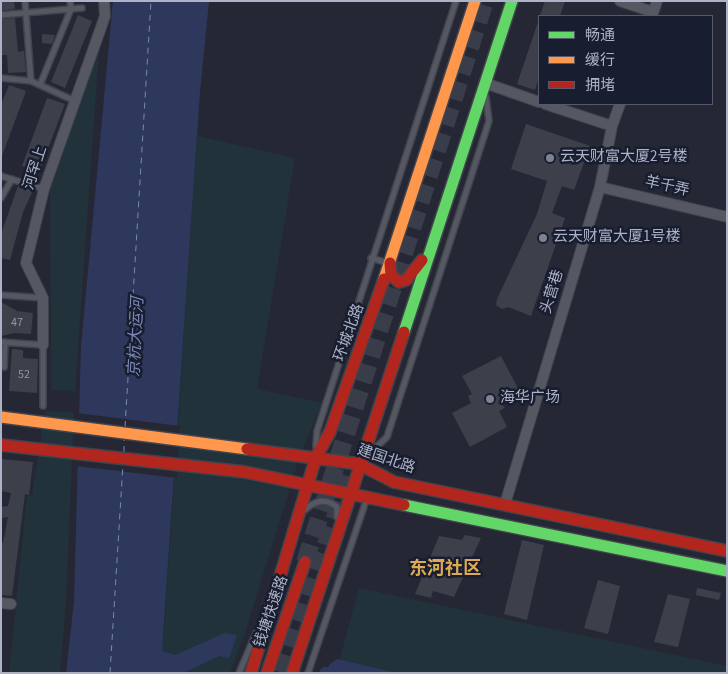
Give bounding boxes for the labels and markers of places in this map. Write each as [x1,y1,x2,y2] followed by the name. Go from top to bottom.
[560,149,687,167] place label: 云天财富大厦2号楼
[544,152,556,164] marker: 云天财富大厦2号楼
[553,229,680,247] place label: 云天财富大厦1号楼
[537,232,549,244] marker: 云天财富大厦1号楼
[500,390,560,408] place label: 海华广场
[484,393,496,405] marker: 海华广场

